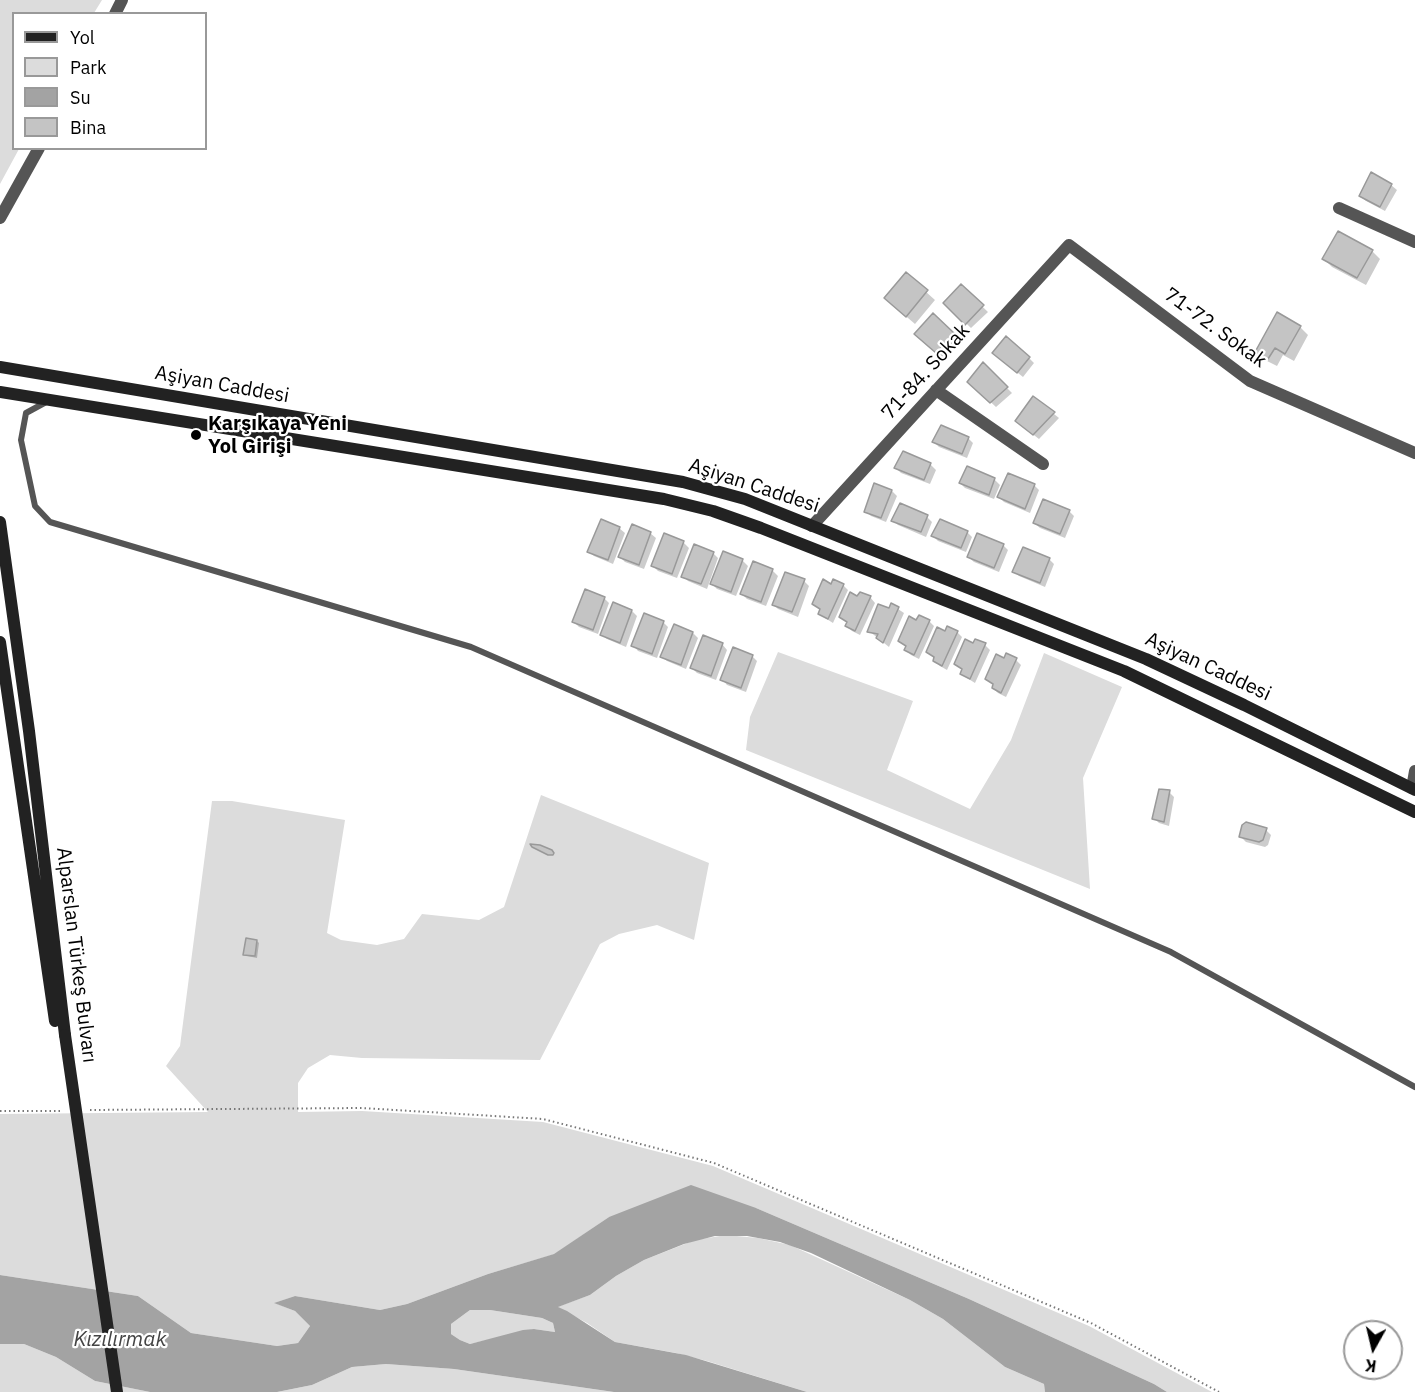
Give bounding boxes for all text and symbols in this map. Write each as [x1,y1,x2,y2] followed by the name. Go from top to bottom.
[12,12,207,150] legend
[70,26,95,49] text: Yol
[70,56,106,79] text: Park
[70,86,91,109] text: Su
[70,116,106,139] text: Bina
[1159,283,1271,373] street label: 71-72. Sokak
[877,319,975,425] street label: 71-84. Sokak
[153,361,291,409] street label: Aşiyan Caddesi
[208,412,347,459] place label: Karşıkaya Yeni Yol Girişi
[189,428,203,442] marker: Karşıkaya Yeni Yol Girişi
[686,454,822,518] street label: Aşiyan Caddesi
[1141,627,1275,707] street label: Aşiyan Caddesi
[51,846,101,1064] street label: Alparslan Türkeş Bulvarı
[1343,1320,1403,1380] north arrow
[74,1327,166,1353] water label: Kızılırmak
[1364,1355,1378,1377] text: K

